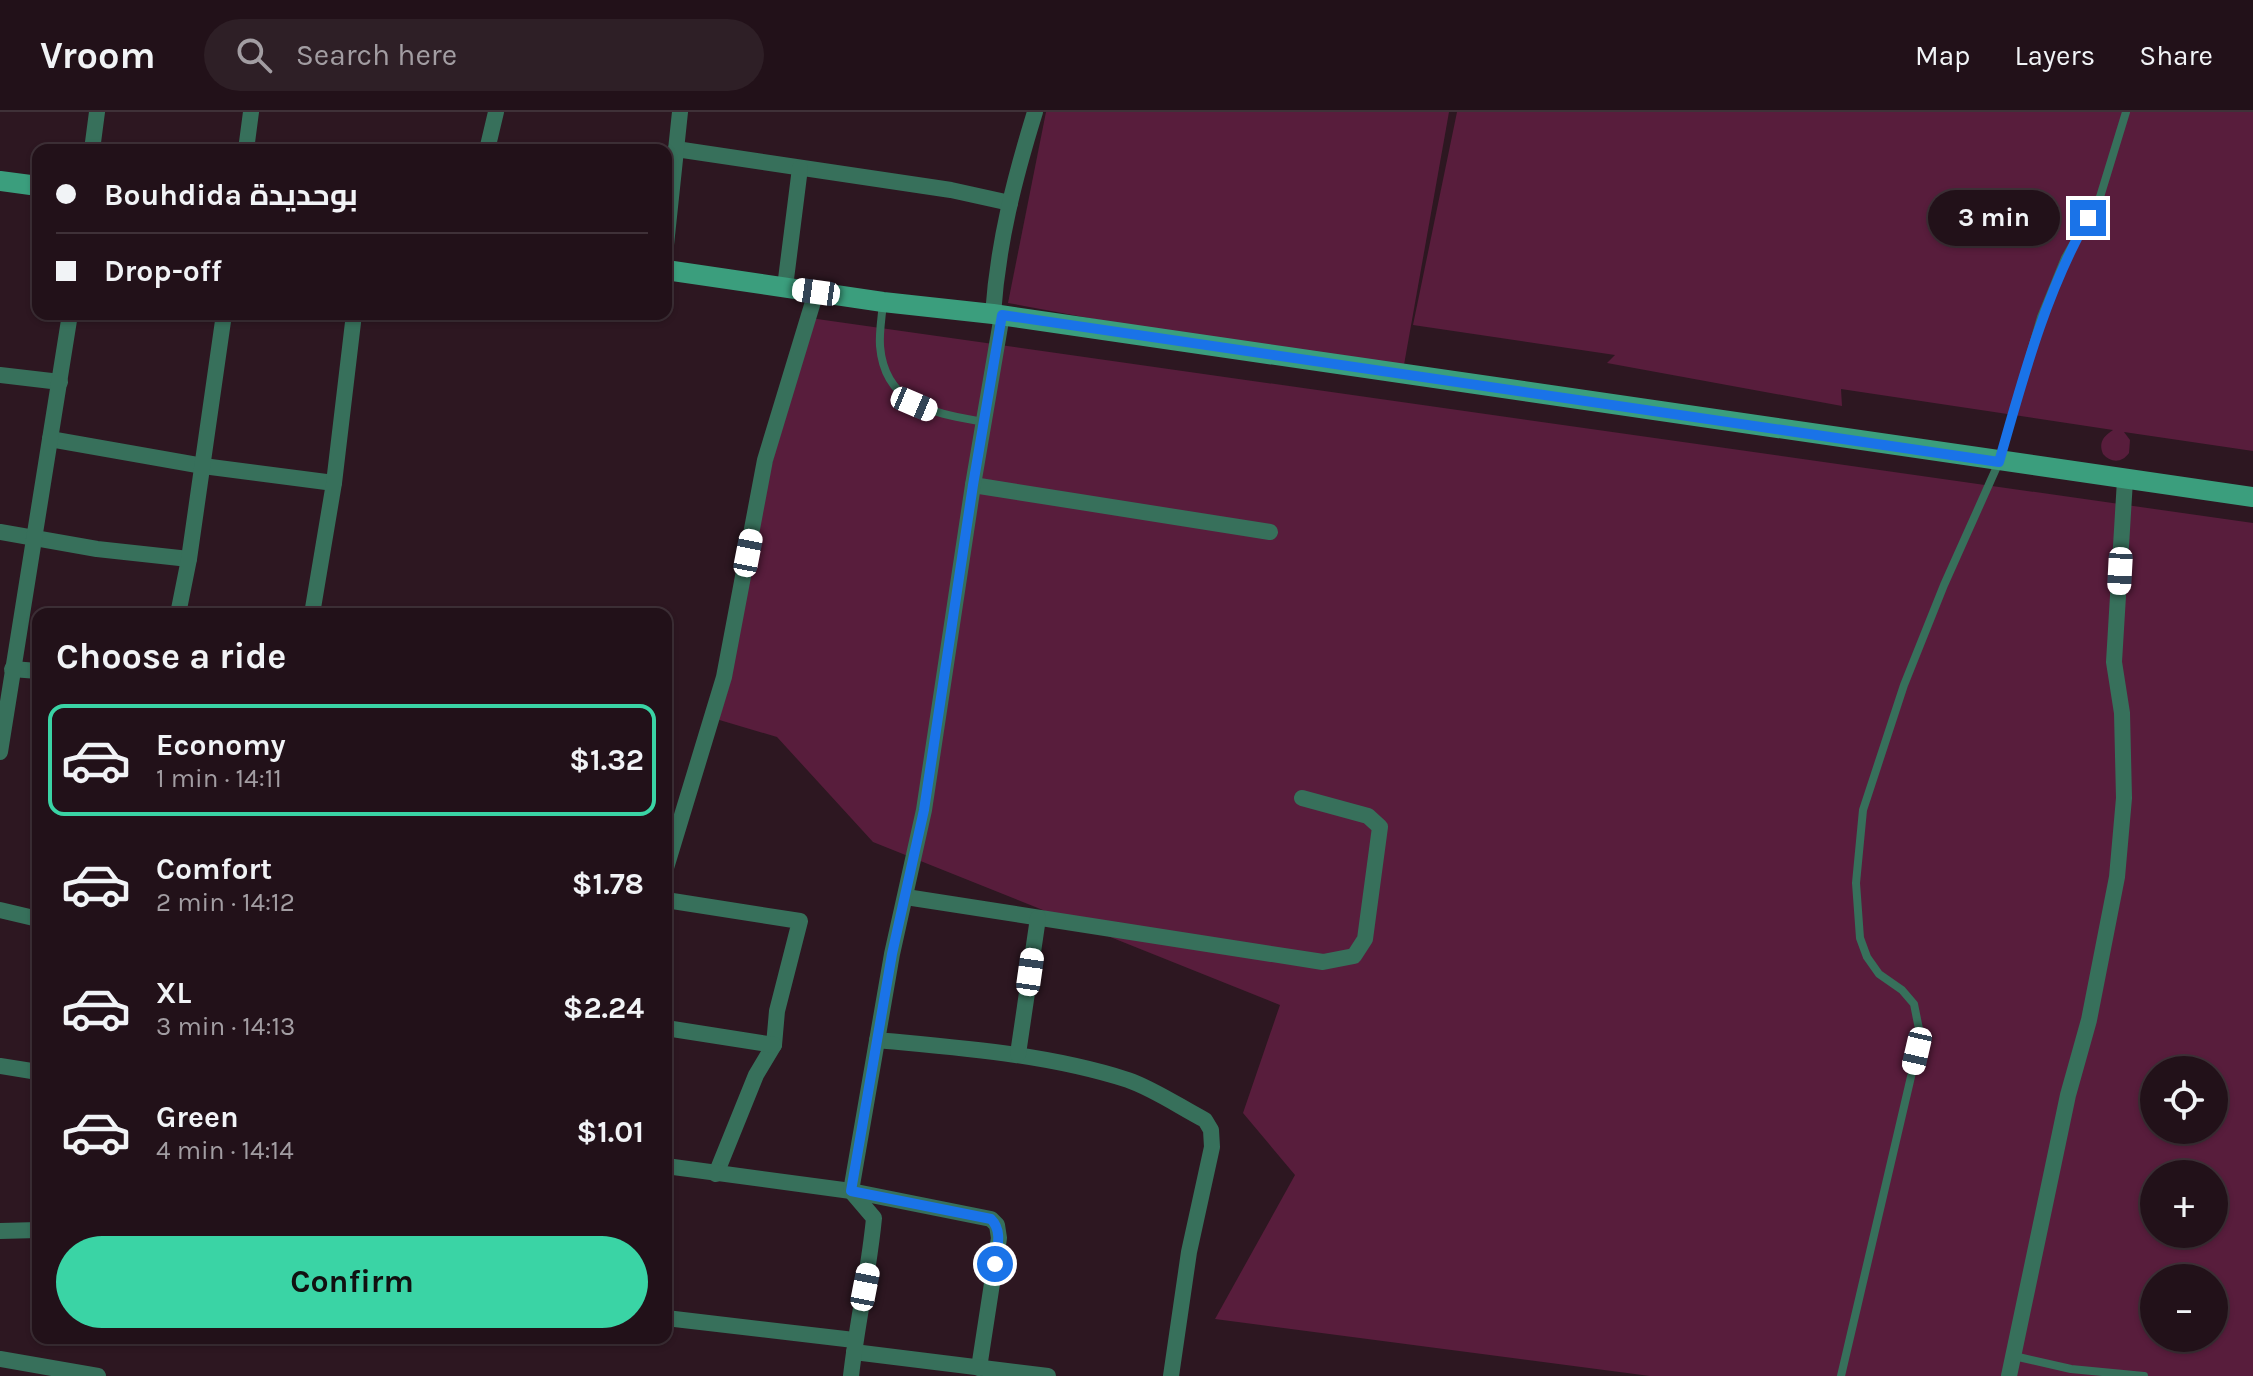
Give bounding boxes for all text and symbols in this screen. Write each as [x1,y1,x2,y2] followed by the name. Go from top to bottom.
[204,19,764,91] search box
[40,33,156,78] text: Vroom
[232,33,276,77] icon: search
[296,37,457,73] text: Search here
[1915,39,1970,72] text: Map
[2014,39,2095,72] text: Layers
[2139,39,2213,72] text: Share
[104,177,358,213] text: Bouhdida بوحديدة
[1928,190,2060,246] callout: 3 min
[2070,200,2106,236] route end
[1958,202,2030,233] text: 3 min
[104,253,222,289] text: Drop-off
[791,277,841,307] car
[887,384,941,424] car
[732,527,764,579] car
[2107,546,2133,596] car
[56,635,286,677] text: Choose a ride
[60,724,132,796] icon: car
[156,727,286,763] text: Economy
[569,742,644,778] text: $1.32
[156,763,282,794] text: 1 min · 14:11
[60,848,132,920] icon: car
[156,851,272,887] text: Comfort
[572,866,644,902] text: $1.78
[156,887,295,918] text: 2 min · 14:12
[1015,947,1045,997] car
[60,972,132,1044] icon: car
[156,975,191,1011] text: XL
[563,990,644,1026] text: $2.24
[156,1011,295,1042] text: 3 min · 14:13
[1900,1025,1934,1077] car
[2140,1056,2228,1352] map controls
[2140,1056,2228,1144] button: locate
[60,1096,132,1168] icon: car
[156,1099,239,1135] text: Green
[577,1114,644,1150] text: $1.01
[156,1135,294,1166] text: 4 min · 14:14
[2140,1160,2228,1248] button: +
[56,1236,648,1328] button: Confirm
[977,1246,1013,1282] route start
[849,1261,881,1313] car
[2140,1264,2228,1352] button: −

